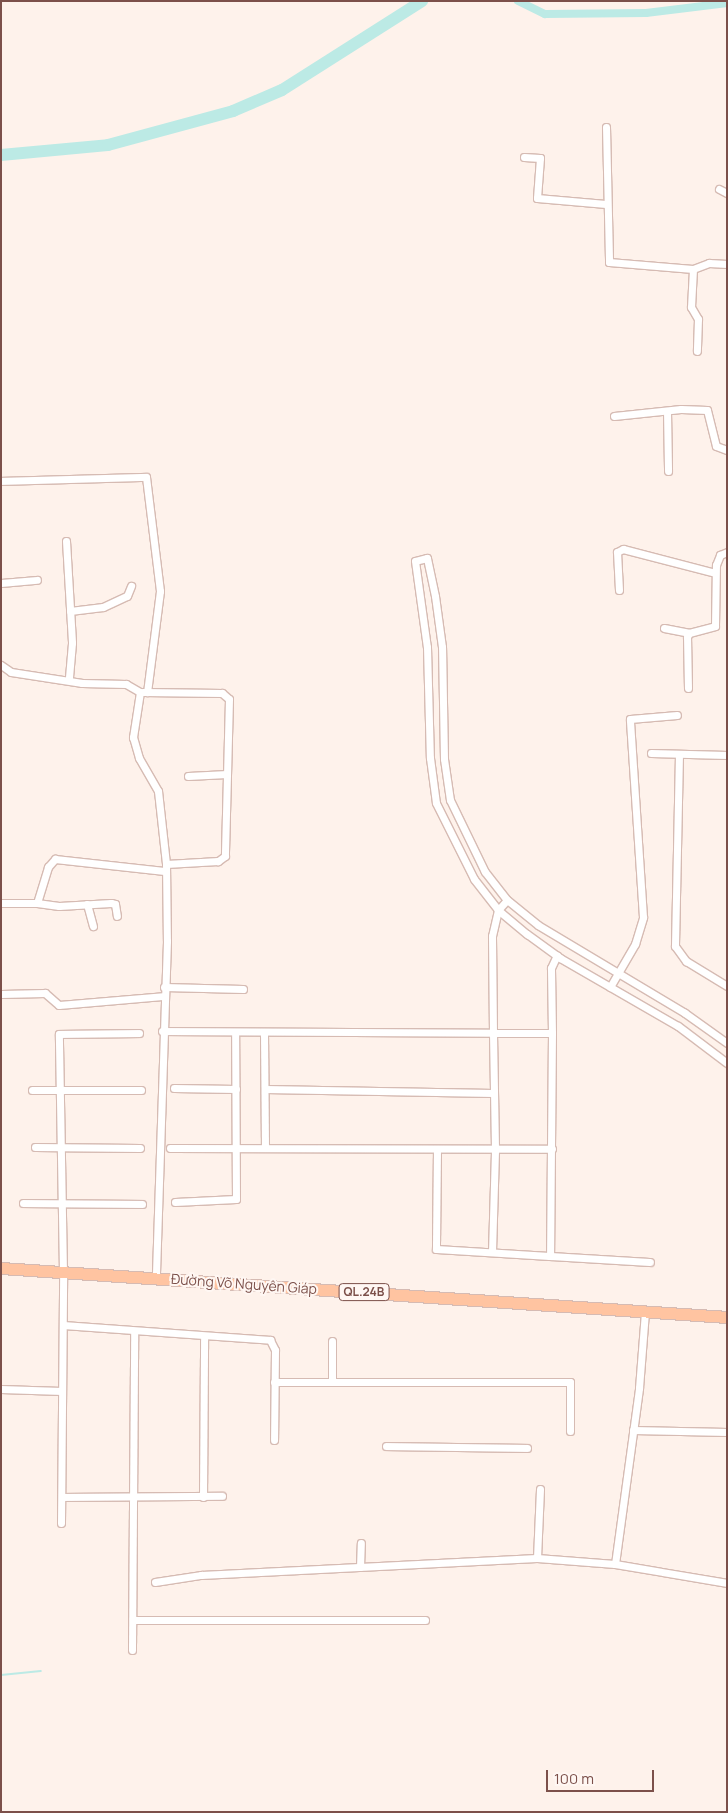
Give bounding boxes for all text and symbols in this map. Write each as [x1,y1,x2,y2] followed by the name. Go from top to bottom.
[171,1271,317,1297] street label: Đường Võ Nguyên Giáp
[338,1282,390,1301] road number: QL.24B
[548,1760,656,1792] scale bar
[554,1768,594,1789] text: 100 m

